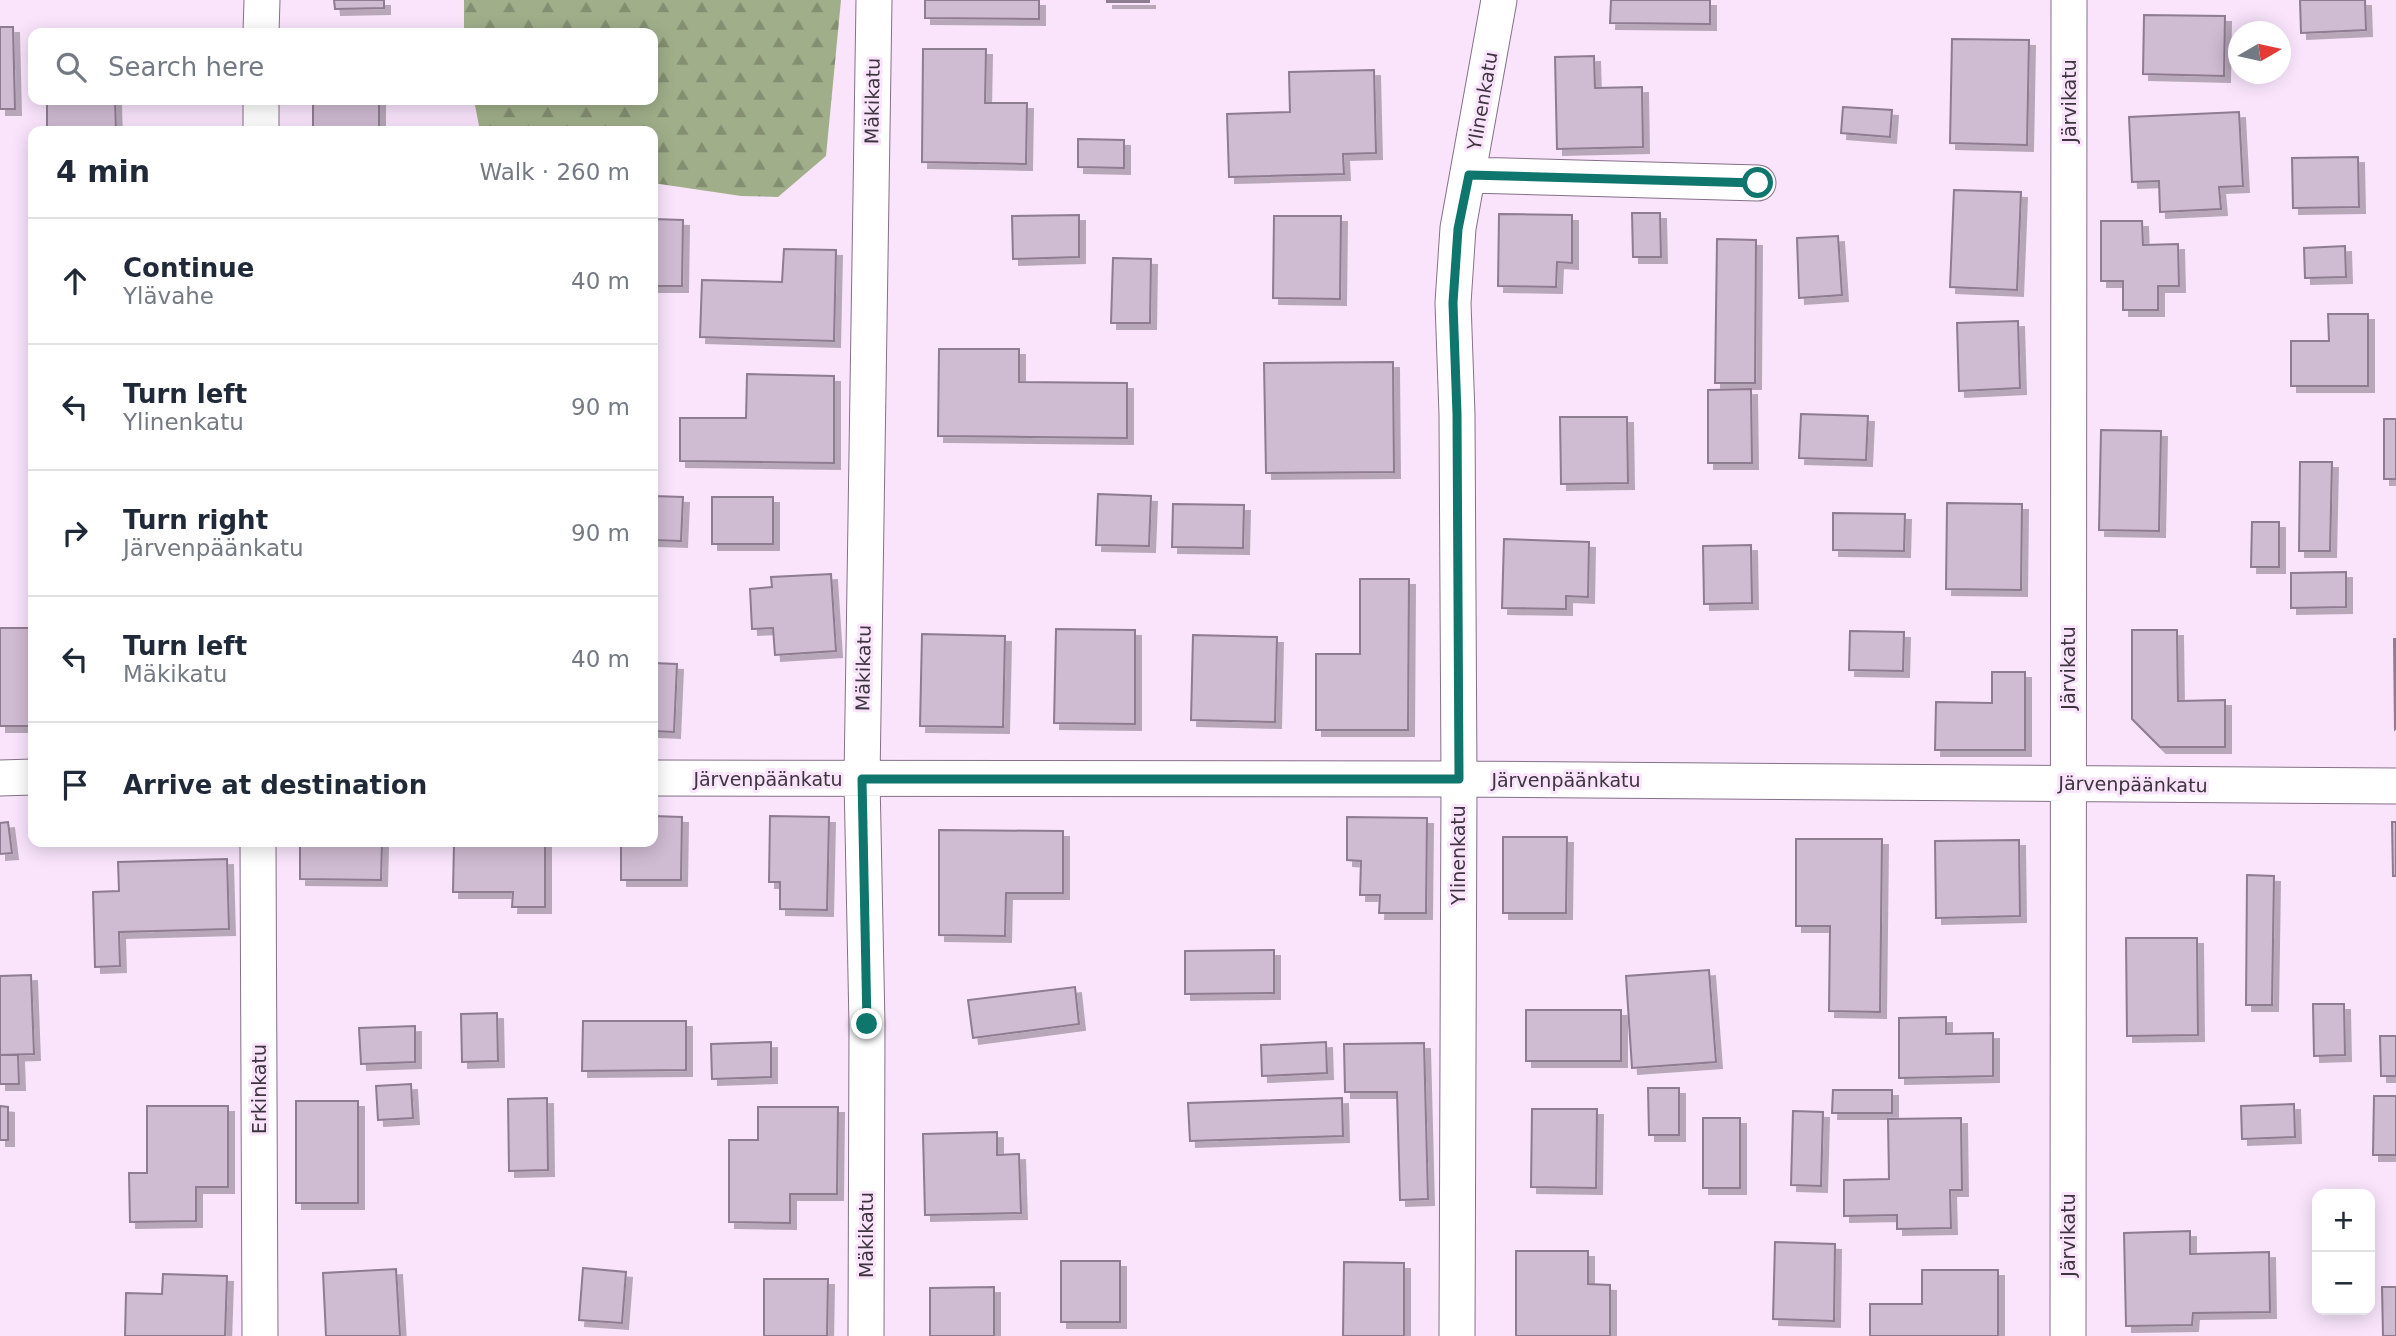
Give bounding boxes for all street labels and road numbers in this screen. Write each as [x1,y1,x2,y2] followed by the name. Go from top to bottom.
[1462,50,1501,153] street label: Ylinenkatu
[860,58,884,144] street label: Mäkikatu
[2058,59,2080,144] street label: Järvikatu
[851,625,875,711] street label: Mäkikatu
[2057,626,2079,711] street label: Järvikatu
[692,768,843,790] street label: Järvenpäänkatu
[1490,769,1641,791] street label: Järvenpäänkatu
[2057,772,2208,796] street label: Järvenpäänkatu
[1447,805,1469,906] street label: Ylinenkatu
[248,1044,270,1134] street label: Erkinkatu
[855,1192,877,1278] street label: Mäkikatu
[2057,1193,2079,1278] street label: Järvikatu

